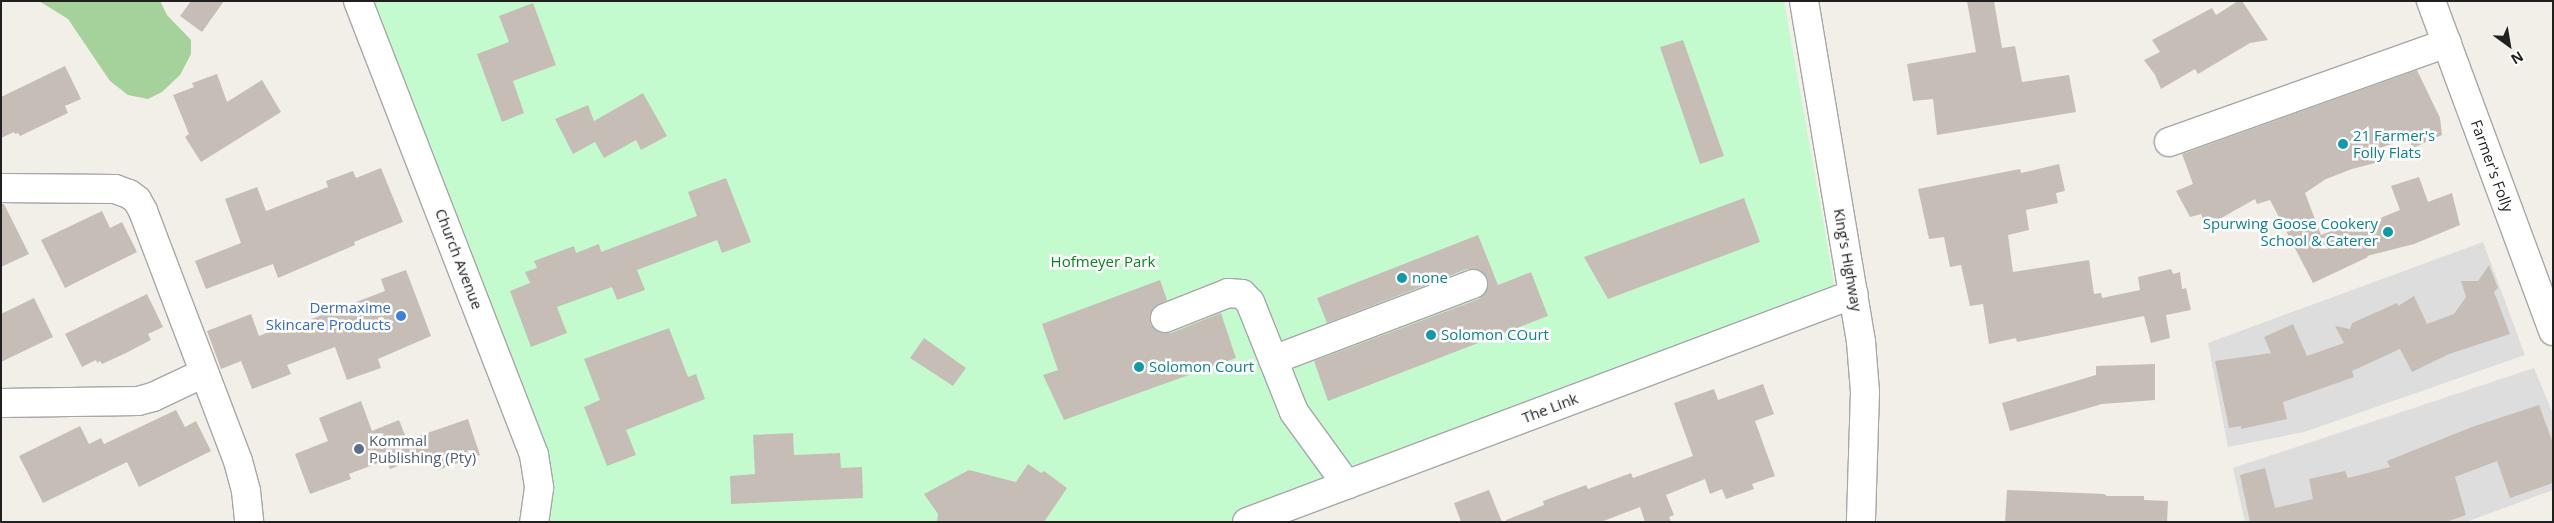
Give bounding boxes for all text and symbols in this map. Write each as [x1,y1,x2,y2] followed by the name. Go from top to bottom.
[2484,20,2534,70] north arrow
[2507,47,2527,69] text: N
[2467,117,2517,215] street label: Farmer's Folly
[2353,126,2435,161] place label: 21 Farmer's Folly Flats
[2337,138,2349,150] marker: 21 Farmer's Folly Flats
[432,206,486,312] street label: Church Avenue
[1830,207,1866,313] street label: King's Highway
[2203,214,2378,249] place label: Spurwing Goose Cookery School & Caterer
[2382,226,2394,238] marker: Spurwing Goose Cookery School & Caterer
[1051,253,1155,271] park label: Hofmeyer Park
[1412,269,1448,287] place label: none
[1396,272,1408,284] marker: none
[266,298,391,333] place label: Dermaxime Skincare Products
[395,310,407,322] marker: Dermaxime Skincare Products
[1441,326,1549,344] place label: Solomon COurt
[1425,329,1437,341] marker: Solomon COurt
[1149,358,1254,376] place label: Solomon Court
[1133,361,1145,373] marker: Solomon Court
[1519,389,1581,427] street label: The Link
[369,431,476,466] place label: Kommal Publishing (Pty)
[353,443,365,455] marker: Kommal Publishing (Pty)

